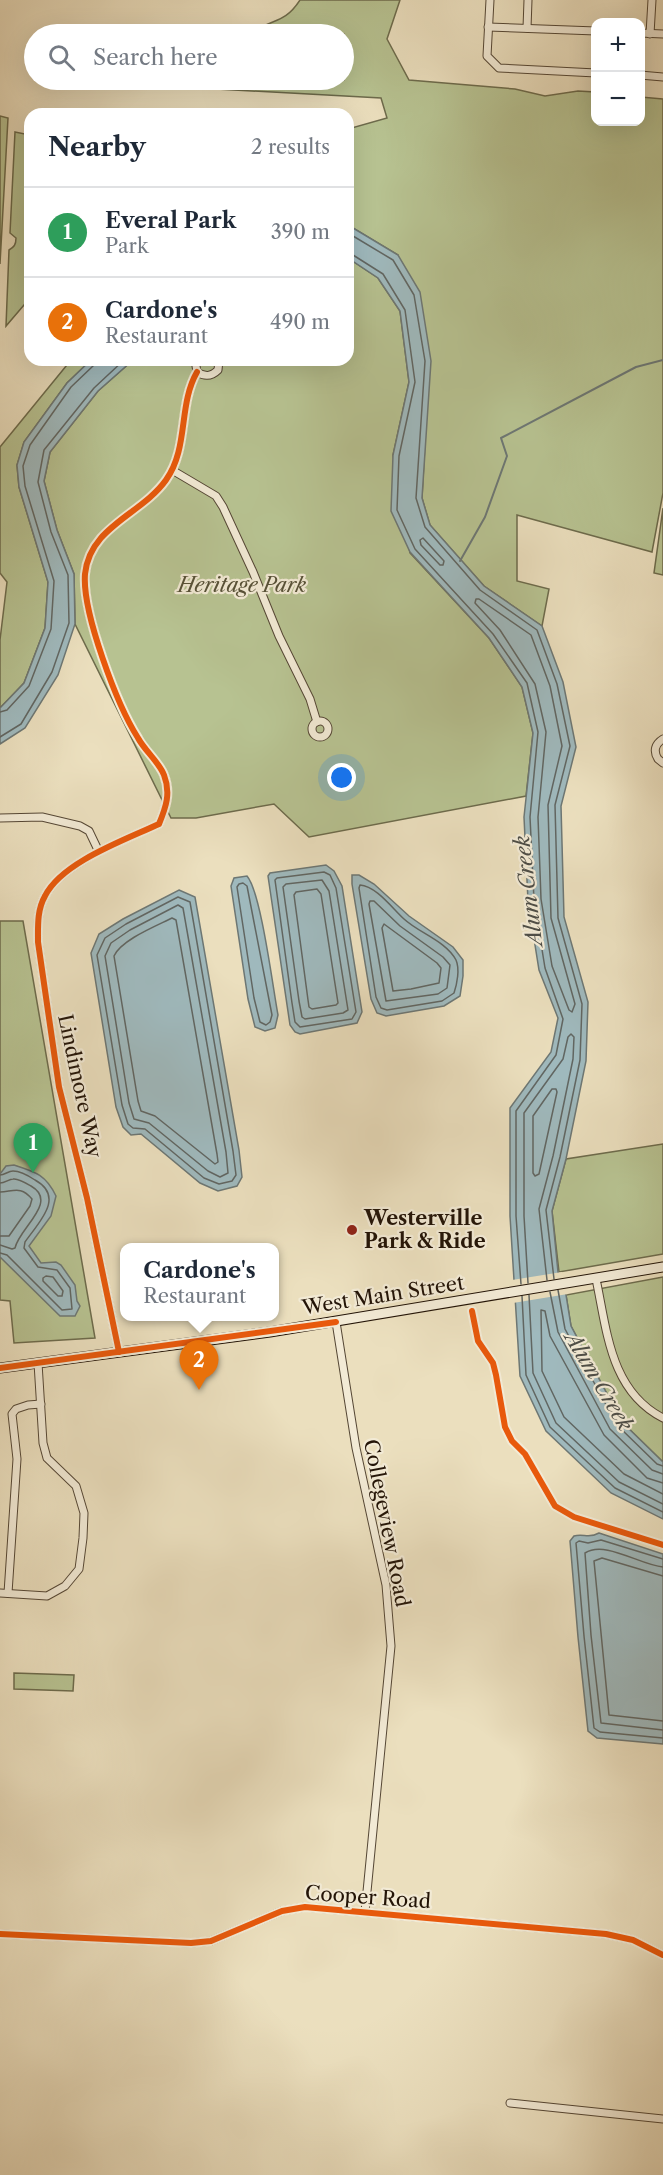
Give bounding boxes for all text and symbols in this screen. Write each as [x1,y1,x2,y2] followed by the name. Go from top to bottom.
[591,18,645,126] map controls
[591,18,645,72] button: +
[24,24,354,90] search box
[45,41,78,74] icon: search
[93,44,218,71] text: Search here
[591,72,645,126] button: −
[48,131,146,163] text: Nearby
[251,135,330,159] text: 2 results
[105,207,236,234] text: Everal Park
[63,220,72,244] text: 1
[271,220,330,244] text: 390 m
[105,234,148,258] text: Park
[105,297,217,324] text: Cardone's
[62,310,73,334] text: 2
[270,310,330,334] text: 490 m
[105,324,208,348] text: Restaurant
[176,573,307,597] park label: Heritage Park
[327,763,356,792] your location
[509,834,548,951] water label: Alum Creek
[53,1012,107,1161] street label: Lindimore Way
[14,1124,52,1173] pin: 1
[363,1206,486,1253] place label: Westerville Park & Ride
[345,1223,359,1237] marker: Westerville Park & Ride
[120,1243,279,1321] popup
[143,1257,256,1284] text: Cardone's
[299,1270,466,1320] street label: West Main Street
[143,1284,246,1308] text: Restaurant
[558,1324,638,1435] water label: Alum Creek
[180,1340,218,1390] pin: 2
[359,1437,415,1609] street label: Collegeview Road
[304,1881,432,1913] street label: Cooper Road

